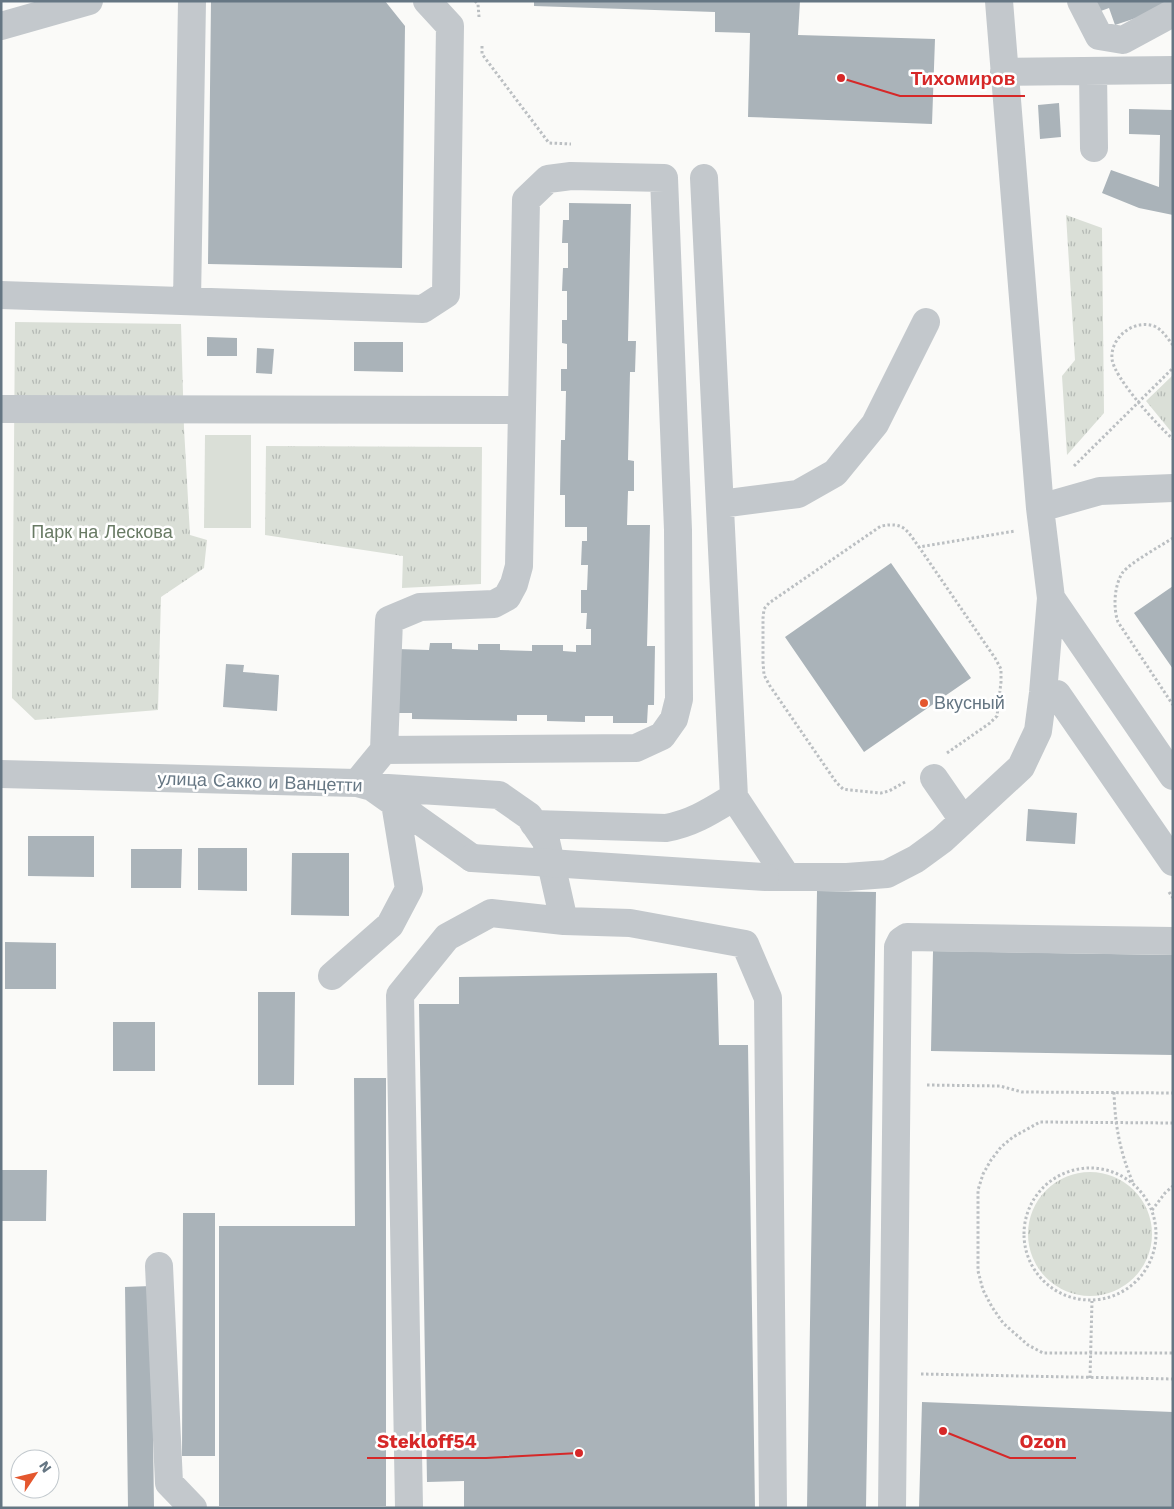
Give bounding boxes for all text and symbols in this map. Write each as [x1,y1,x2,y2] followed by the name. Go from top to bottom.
[900,62,1025,96] callout: Тихомиров
[911,67,1015,90] text: Тихомиров
[31,521,174,542] park label: Парк на Лескова
[934,692,1005,713] place label: Вкусный
[918,697,930,709] marker: Вкусный
[157,767,363,796] street label: улица Сакко и Ванцетти
[367,1424,486,1458] callout: Stekloff54
[1010,1424,1076,1458] callout: Ozon
[377,1430,477,1453] text: Stekloff54
[1020,1430,1066,1453] text: Ozon
[10,1449,60,1499] north arrow
[36,1458,55,1475] text: N

